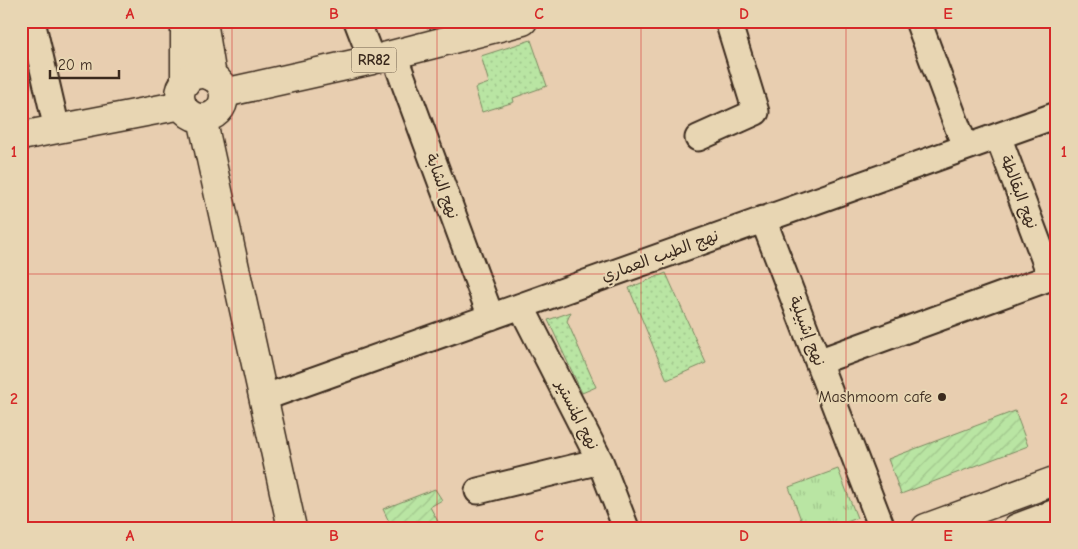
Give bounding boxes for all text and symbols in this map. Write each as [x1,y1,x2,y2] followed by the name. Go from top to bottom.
[126,5,135,23] text: A
[329,5,339,23] text: B
[534,5,544,23] text: C
[739,5,749,23] text: D
[943,5,953,23] text: E
[50,48,119,80] scale bar
[352,48,396,72] road number: RR82
[58,56,92,74] text: 20 m
[11,143,17,161] text: 1
[1061,143,1067,161] text: 1
[421,151,462,221] street label: نهج الشابة
[996,153,1041,232] street label: نهج البقالطة
[599,226,722,287] street label: نهج الطيب العماري
[784,293,829,369] street label: نهج إشبيلية
[550,376,602,453] street label: نهج المنستير
[818,388,932,406] place label: Mashmoom cafe
[10,390,18,408] text: 2
[1060,390,1068,408] text: 2
[936,391,948,403] marker: Mashmoom cafe
[126,527,135,545] text: A
[329,527,339,545] text: B
[534,527,544,545] text: C
[739,527,749,545] text: D
[943,527,953,545] text: E

